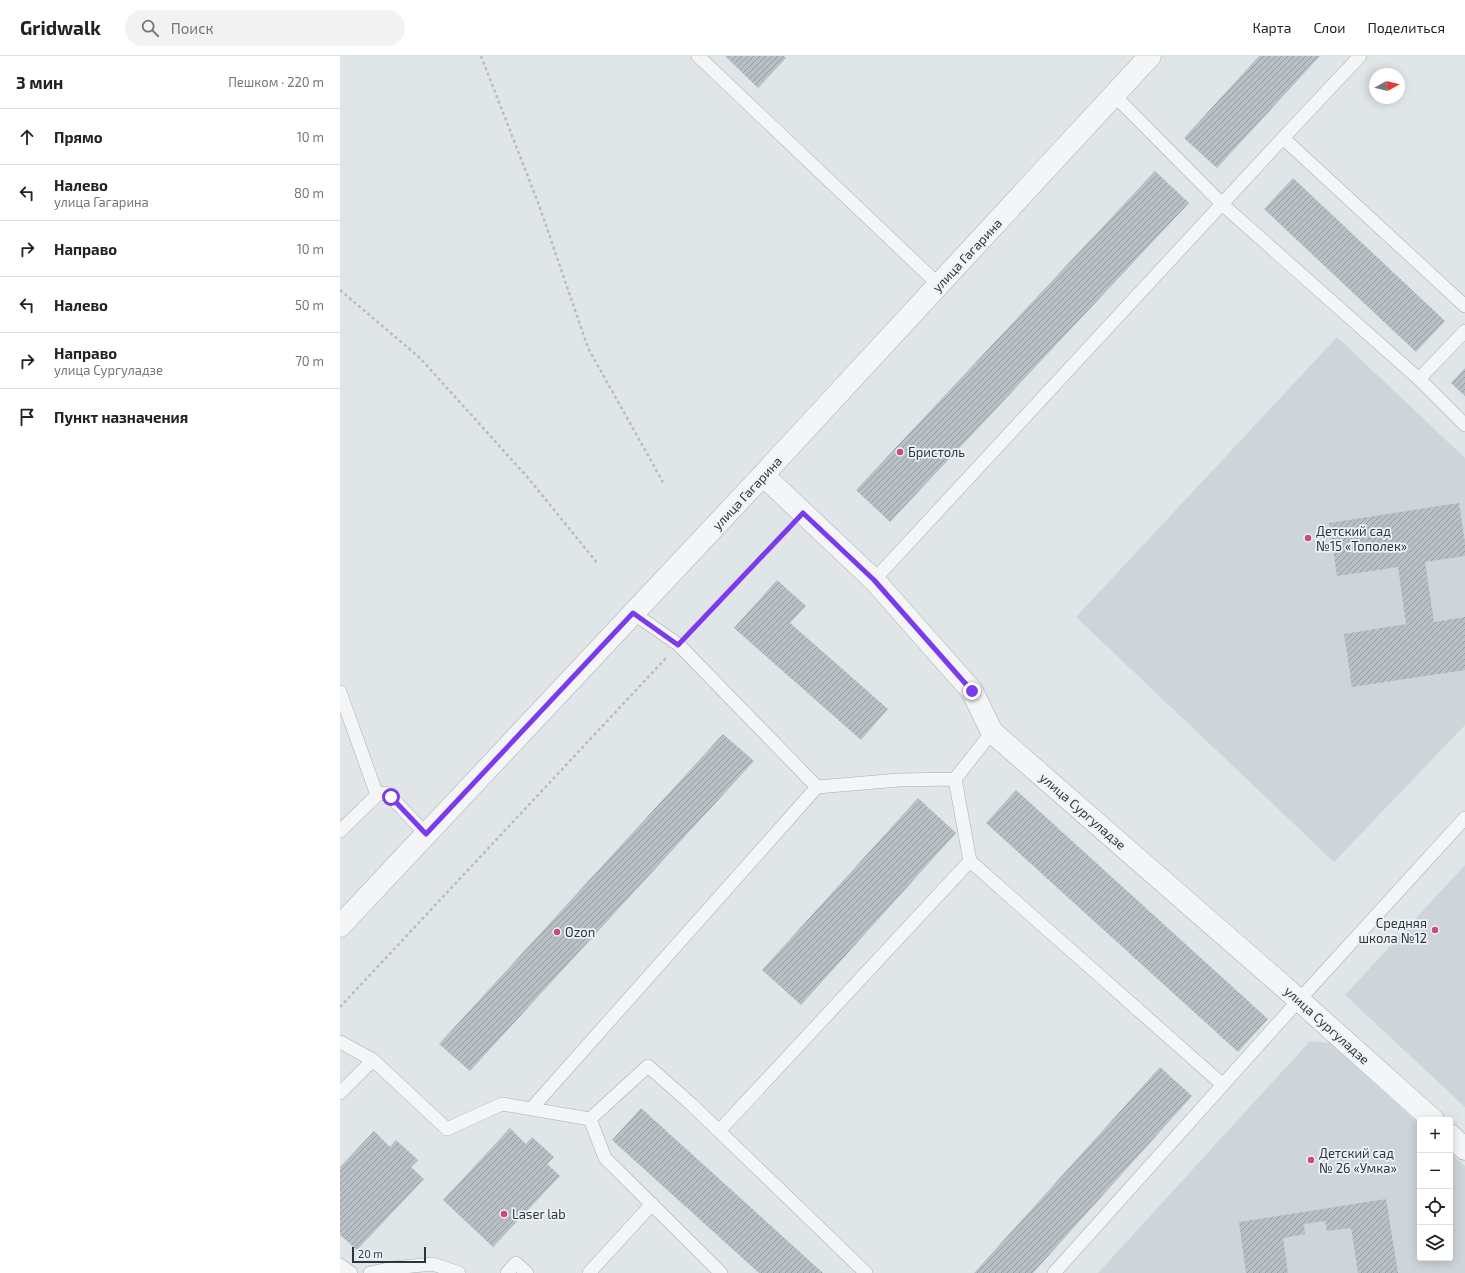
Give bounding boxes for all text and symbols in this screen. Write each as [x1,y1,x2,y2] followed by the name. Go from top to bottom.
[125,10,405,46] search box
[20,16,101,39] text: Gridwalk
[139,17,161,39] icon: search
[171,19,214,37] text: Поиск
[1252,19,1291,36] text: Карта
[1313,19,1345,36] text: Слои
[1367,19,1445,36] text: Поделиться
[1369,68,1405,104] north arrow
[16,72,63,92] text: 3 мин
[228,74,324,90] text: Пешком · 220 m
[16,126,38,148] icon: ahead
[54,128,103,146] text: Прямо
[297,129,324,145] text: 10 m
[54,176,108,194] text: Налево
[16,182,38,204] icon: left
[294,185,324,201] text: 80 m
[54,194,149,210] text: улица Гагарина
[929,215,1005,295] street label: улица Гагарина
[16,238,38,260] icon: right
[54,240,117,258] text: Направо
[297,241,324,257] text: 10 m
[16,294,38,316] icon: left
[54,296,108,314] text: Налево
[295,297,324,313] text: 50 m
[54,344,117,362] text: Направо
[16,350,38,372] icon: right
[295,353,324,369] text: 70 m
[54,362,163,378] text: улица Сургуладзе
[16,406,38,428] icon: arrive
[54,408,188,426] text: Пункт назначения
[908,444,965,460] place label: Бристоль
[895,447,905,457] marker: Бристоль
[709,453,785,533] street label: улица Гагарина
[1316,523,1407,554] place label: Детский сад №15 «Тополек»
[1303,533,1313,543] marker: Детский сад №15 «Тополек»
[963,682,981,700] route end
[1037,769,1129,853] street label: улица Сургуладзе
[382,788,400,806] route start
[1359,915,1427,946] place label: Средняя школа №12
[565,924,595,940] place label: Ozon
[1430,925,1440,935] marker: Средняя школа №12
[552,927,562,937] marker: Ozon
[1281,983,1373,1067] street label: улица Сургуладзе
[1417,1117,1453,1261] map controls
[1417,1117,1453,1153] button: +
[1319,1145,1397,1176] place label: Детский сад № 26 «Умка»
[1417,1153,1453,1189] button: −
[1306,1155,1316,1165] marker: Детский сад № 26 «Умка»
[1417,1189,1453,1225] button: locate
[512,1206,566,1222] place label: Laser lab
[499,1209,509,1219] marker: Laser lab
[1417,1225,1453,1261] button: layers
[352,1245,426,1264] scale bar
[358,1247,383,1260] text: 20 m

